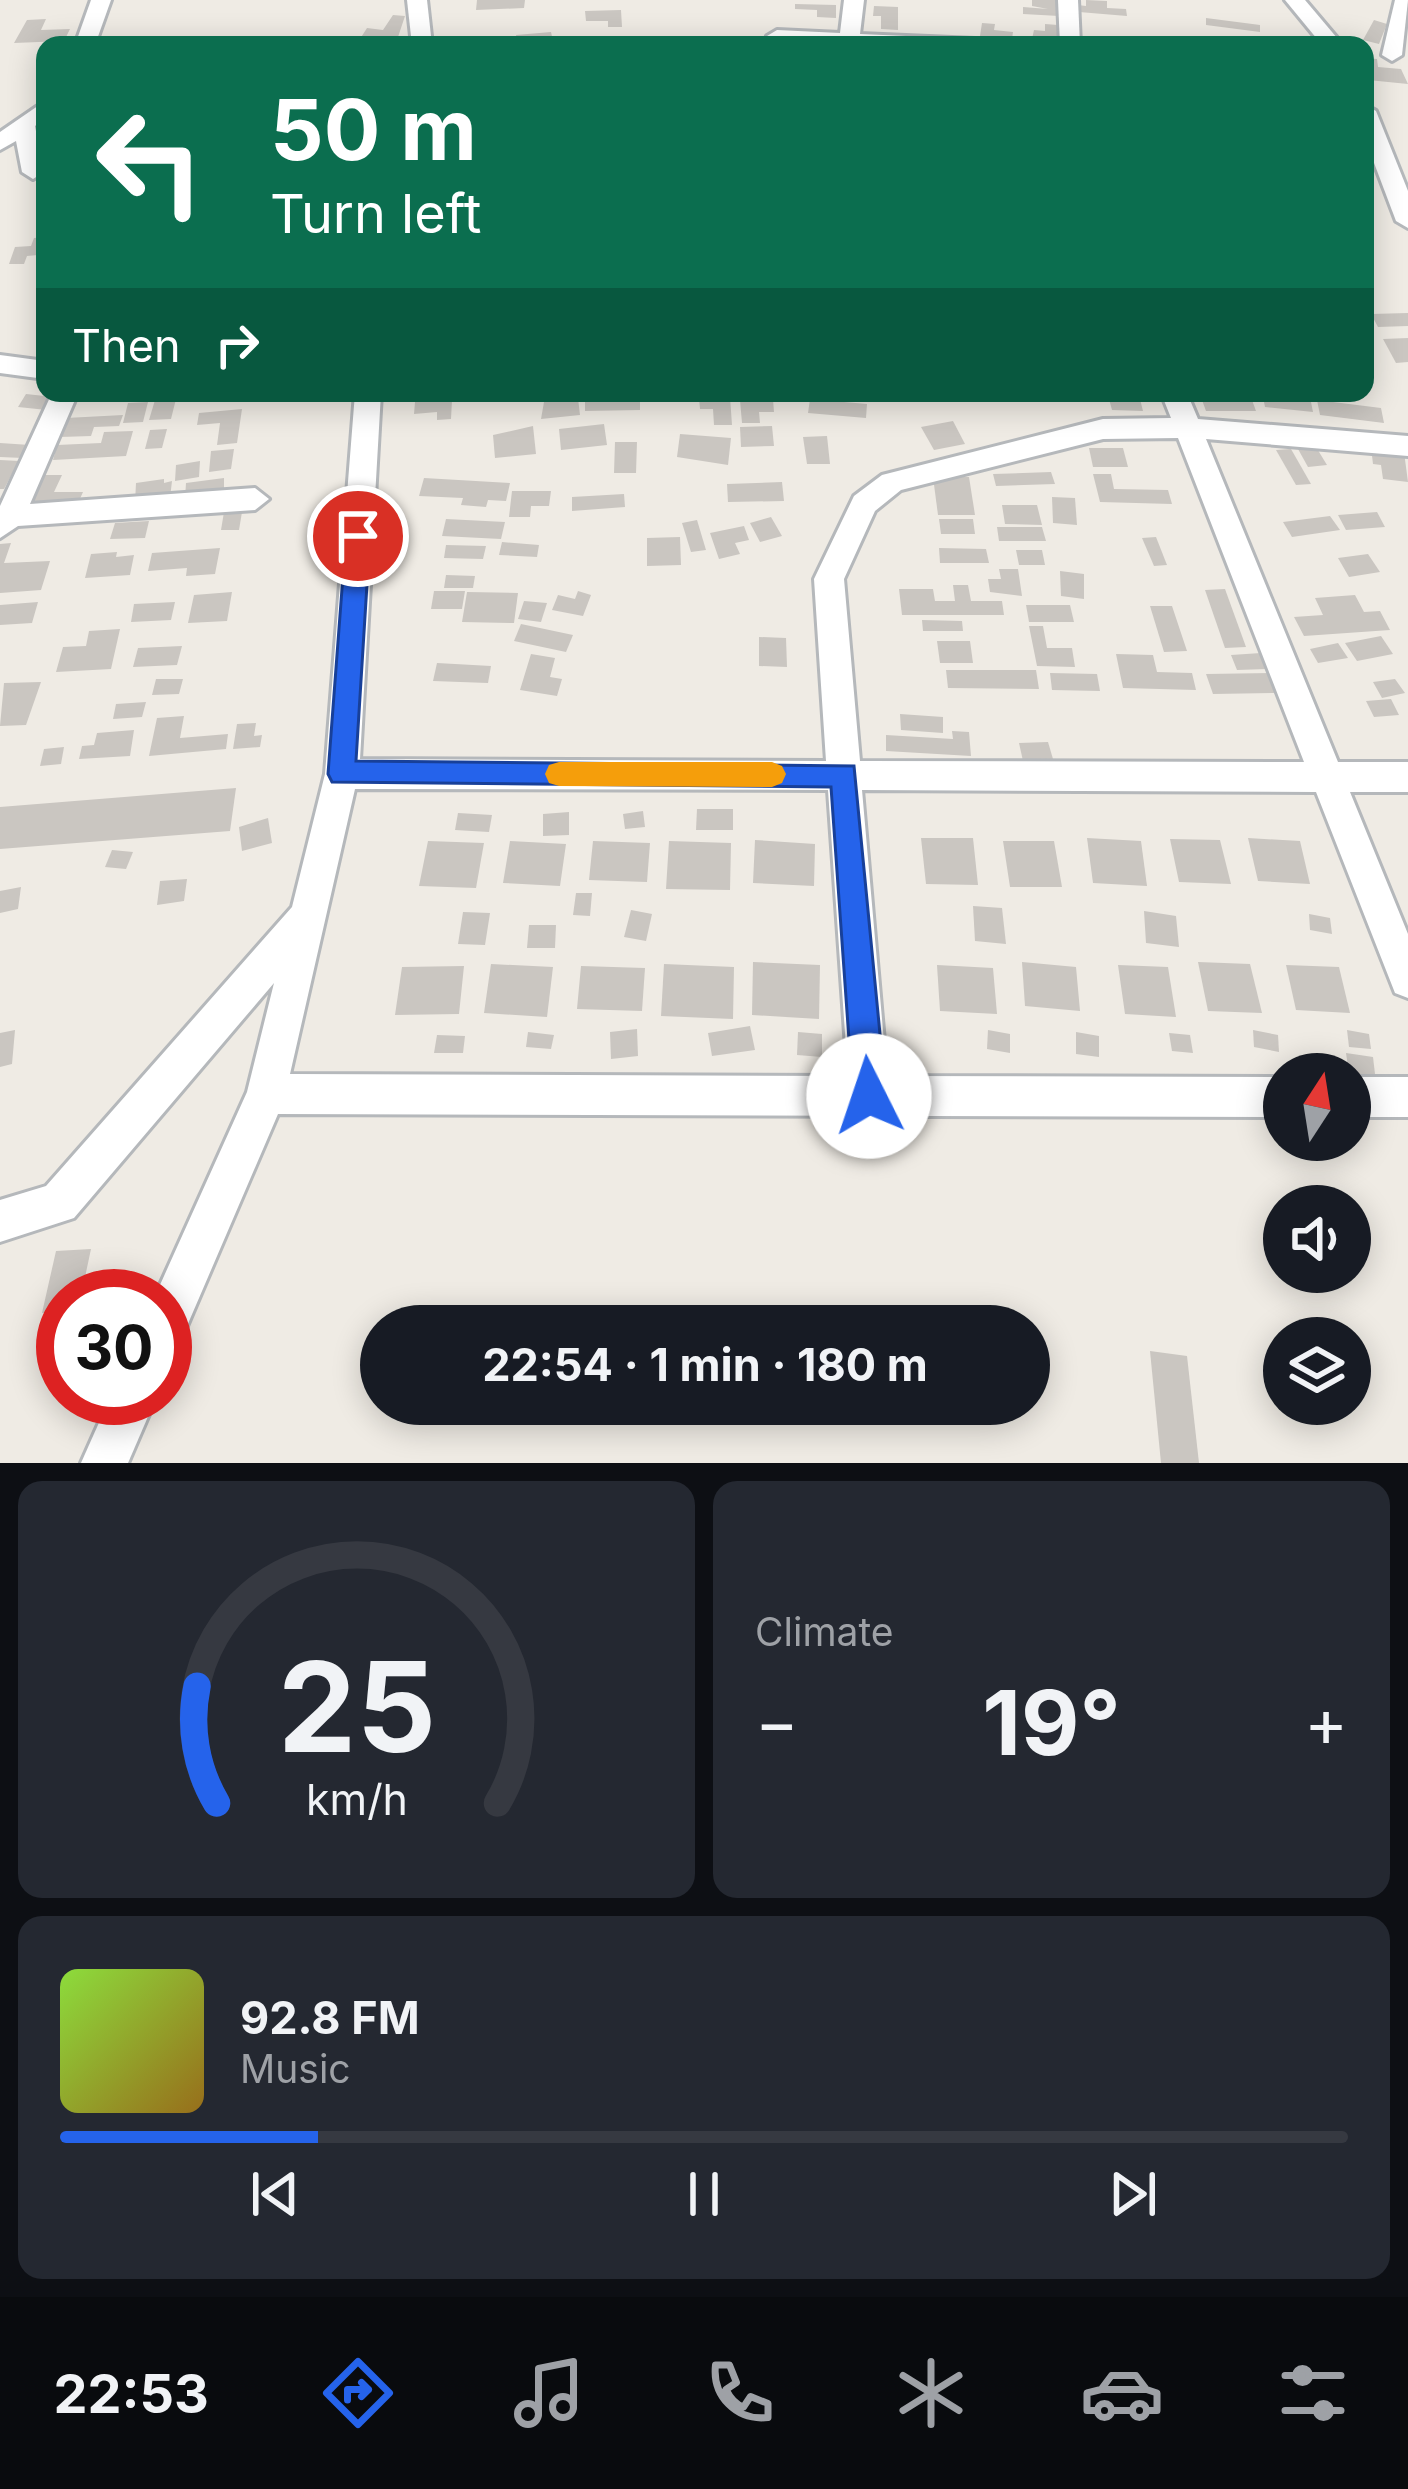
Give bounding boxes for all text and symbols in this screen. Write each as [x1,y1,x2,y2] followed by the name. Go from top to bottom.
[270,79,477,180] text: 50 m
[72,84,228,240] icon: left
[270,181,481,246] text: Turn left
[204,312,270,378] icon: right
[72,318,180,373] text: Then
[307,485,409,587] pin
[325,503,391,569] icon: arrive
[806,1033,932,1159] position arrow
[1263,1053,1371,1161] north arrow
[1263,1053,1371,1425] map controls
[1263,1185,1371,1293] button: sound
[36,1269,192,1425] speed limit sign: 30
[1263,1317,1371,1425] button: layers
[482,1337,928,1392] text: 22:54 · 1 min · 180 m
[755,1608,894,1655] text: Climate
[277,1631,436,1782] text: 25
[982,1668,1121,1777] text: 19°
[755,1682,799,1762] text: −
[1304,1682,1348,1762] text: +
[306,1772,407,1824] text: km/h
[240,1990,420,2045] text: 92.8 FM
[240,2045,351,2092] text: Music
[242,2161,308,2227] icon: previous
[671,2161,737,2227] icon: pause
[1100,2161,1166,2227] icon: next
[316,2351,400,2435] icon: directions
[507,2351,591,2435] icon: music
[698,2351,782,2435] icon: phone
[889,2351,973,2435] icon: climate
[1080,2351,1164,2435] icon: car
[1271,2351,1355,2435] icon: filters
[53,2361,209,2426] text: 22:53

